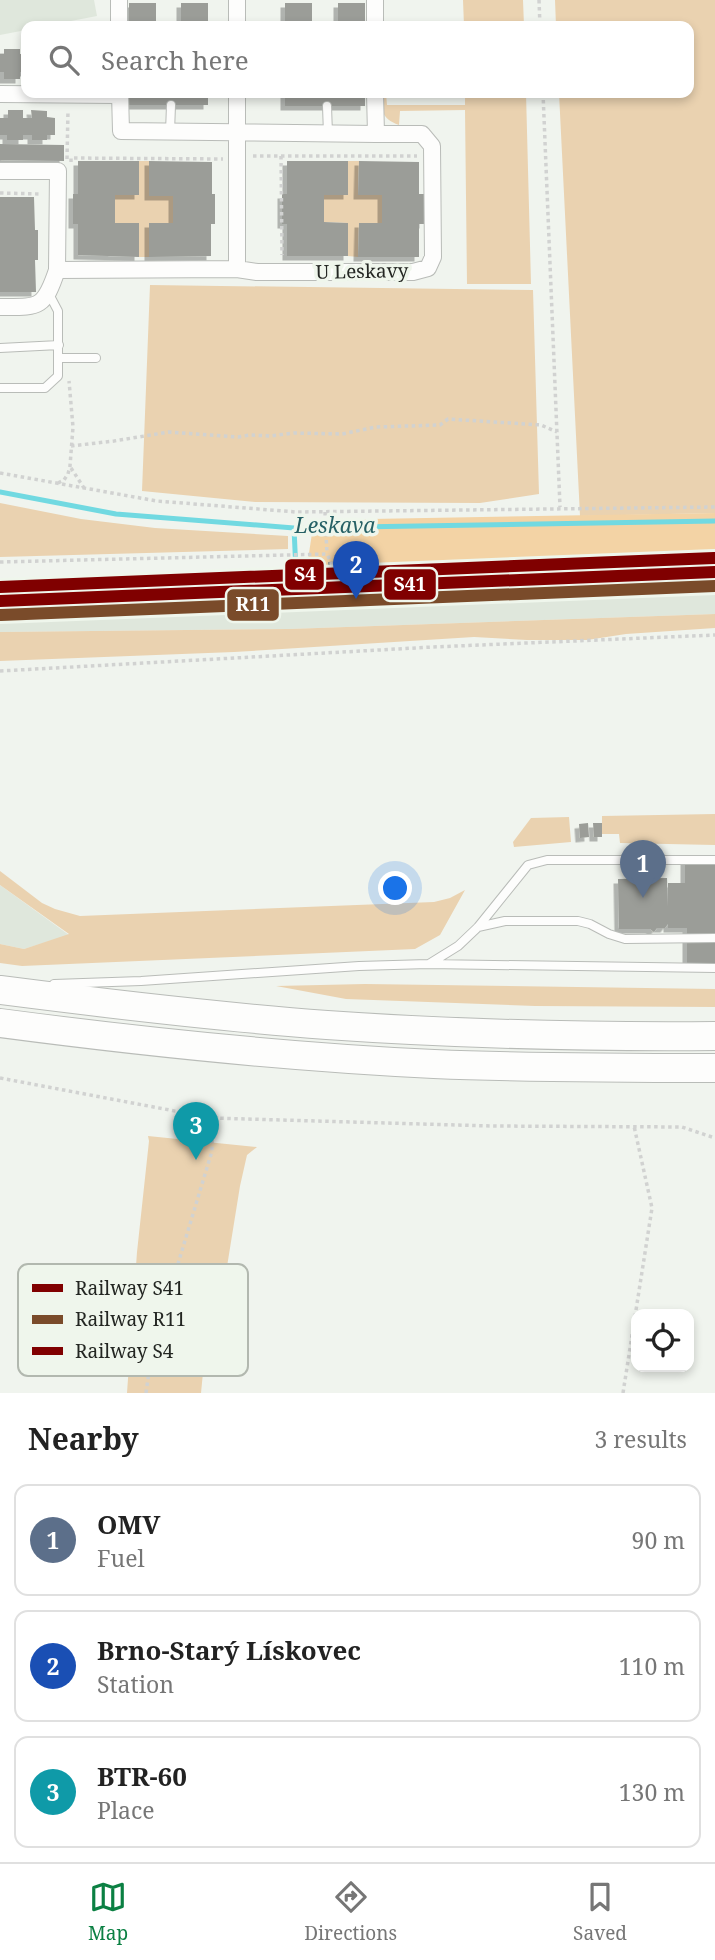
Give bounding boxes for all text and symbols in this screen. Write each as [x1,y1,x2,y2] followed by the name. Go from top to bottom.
[21,21,694,98] search box
[45,41,83,79] icon: search
[101,42,249,78] text: Search here
[315,257,409,285] street label: U Leskavy
[294,511,376,539] water label: Leskava
[333,541,379,599] pin: 2
[284,558,325,591] line badge: S4
[294,561,316,587] text: S4
[383,568,437,601] line badge: S41
[394,571,426,597] text: S41
[226,588,280,622] line badge: R11
[236,591,271,617] text: R11
[620,840,666,898] pin: 1
[378,871,412,905] your location
[173,1102,219,1160] pin: 3
[18,1264,248,1376] legend
[75,1275,184,1301] text: Railway S41
[75,1306,186,1332] text: Railway R11
[631,1309,694,1372] map controls
[631,1309,694,1372] button: locate
[75,1338,174,1364] text: Railway S4
[28,1418,139,1459] text: Nearby
[594,1423,687,1455] text: 3 results
[97,1506,160,1542] text: OMV
[47,1524,60,1556] text: 1
[632,1524,685,1556] text: 90 m
[97,1542,145,1574] text: Fuel
[97,1632,361,1668] text: Brno-Starý Lískovec
[47,1650,60,1682] text: 2
[619,1650,685,1682] text: 110 m
[97,1668,174,1700] text: Station
[97,1758,187,1794] text: BTR-60
[47,1776,60,1808] text: 3
[619,1776,685,1808] text: 130 m
[97,1794,155,1826] text: Place
[88,1878,128,1946] tab: Map
[304,1878,397,1946] tab: Directions
[573,1878,627,1946] tab: Saved

